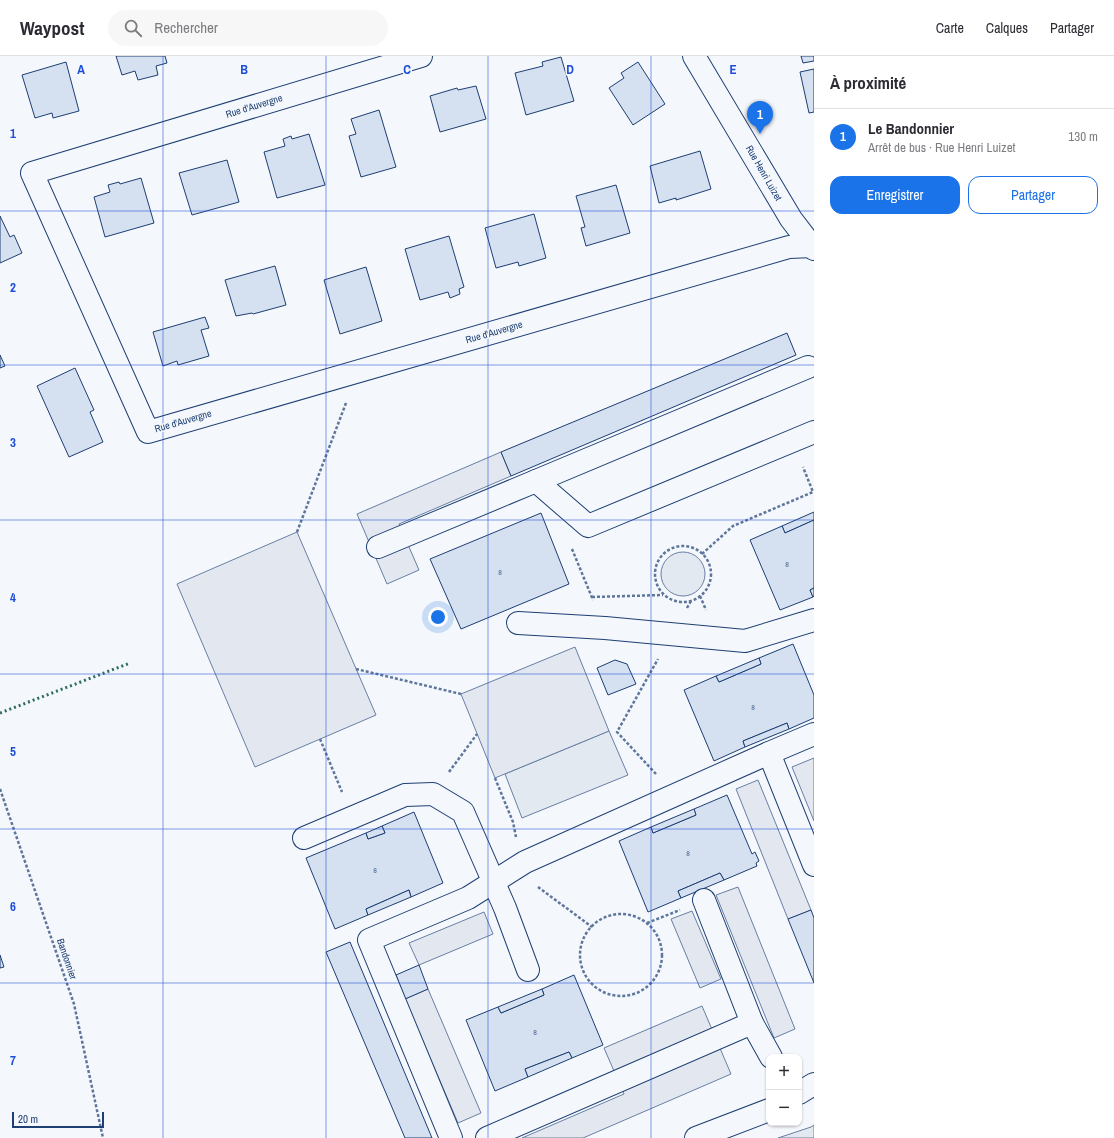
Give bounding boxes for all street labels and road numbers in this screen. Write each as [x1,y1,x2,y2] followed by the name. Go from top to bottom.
[224,91,284,121] street label: Rue d'Auvergne
[743,143,785,204] street label: Rue Henri Luizet
[464,318,524,346] street label: Rue d'Auvergne
[153,407,213,435] street label: Rue d'Auvergne
[54,937,80,981] street label: Bandonnier

